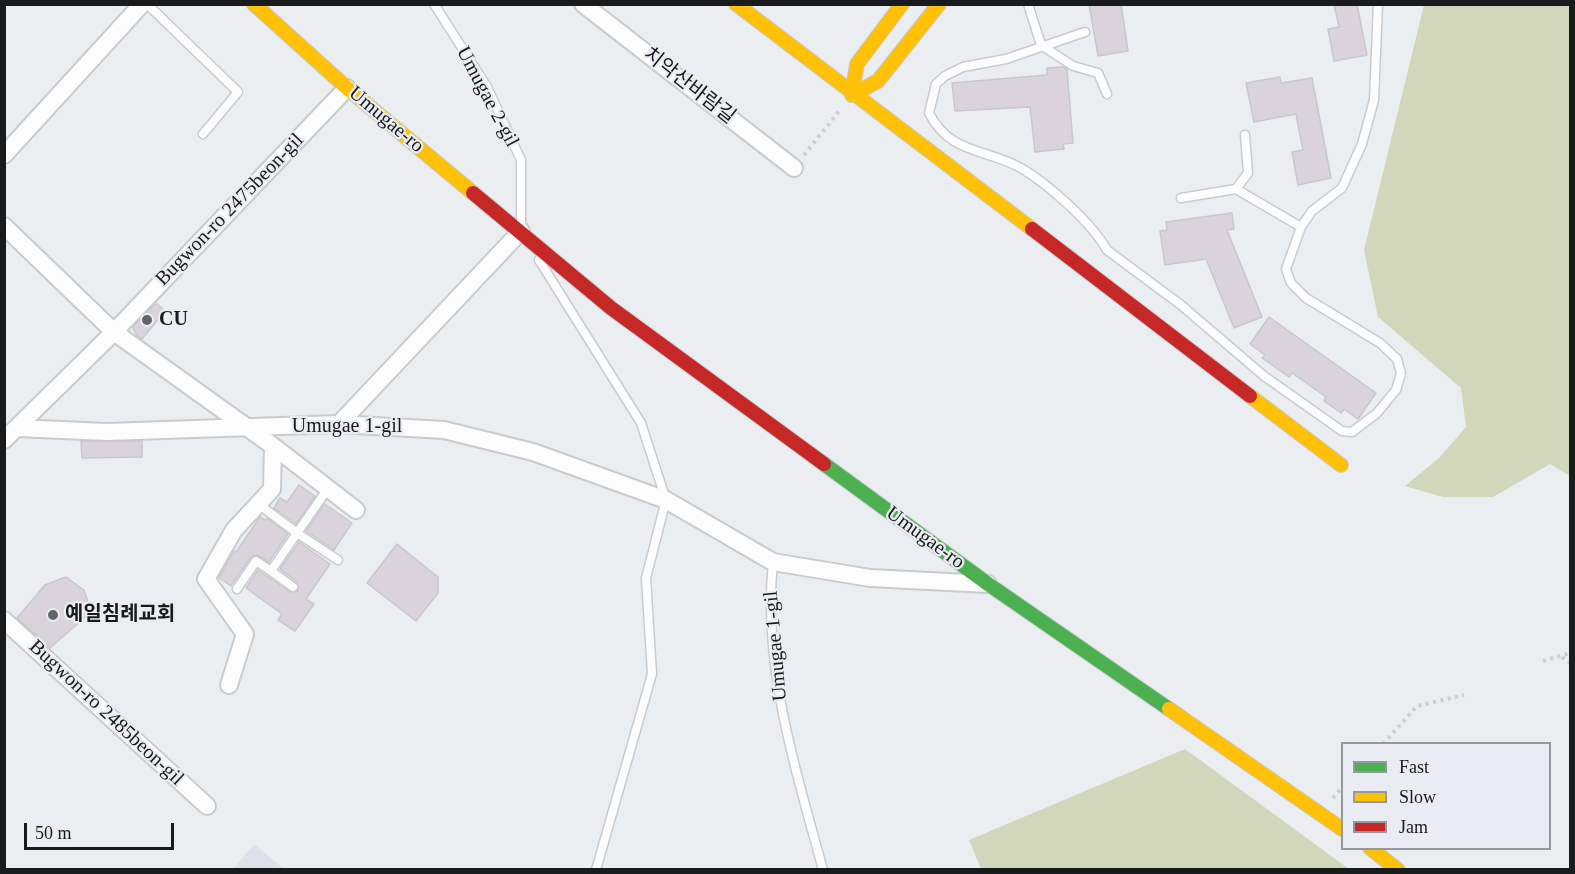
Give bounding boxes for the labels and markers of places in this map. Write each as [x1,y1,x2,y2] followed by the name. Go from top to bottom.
[159,308,188,332] place label: CU
[140,313,154,327] marker: CU
[65,603,175,627] place label: 예일침례교회
[46,608,60,622] marker: 예일침례교회

